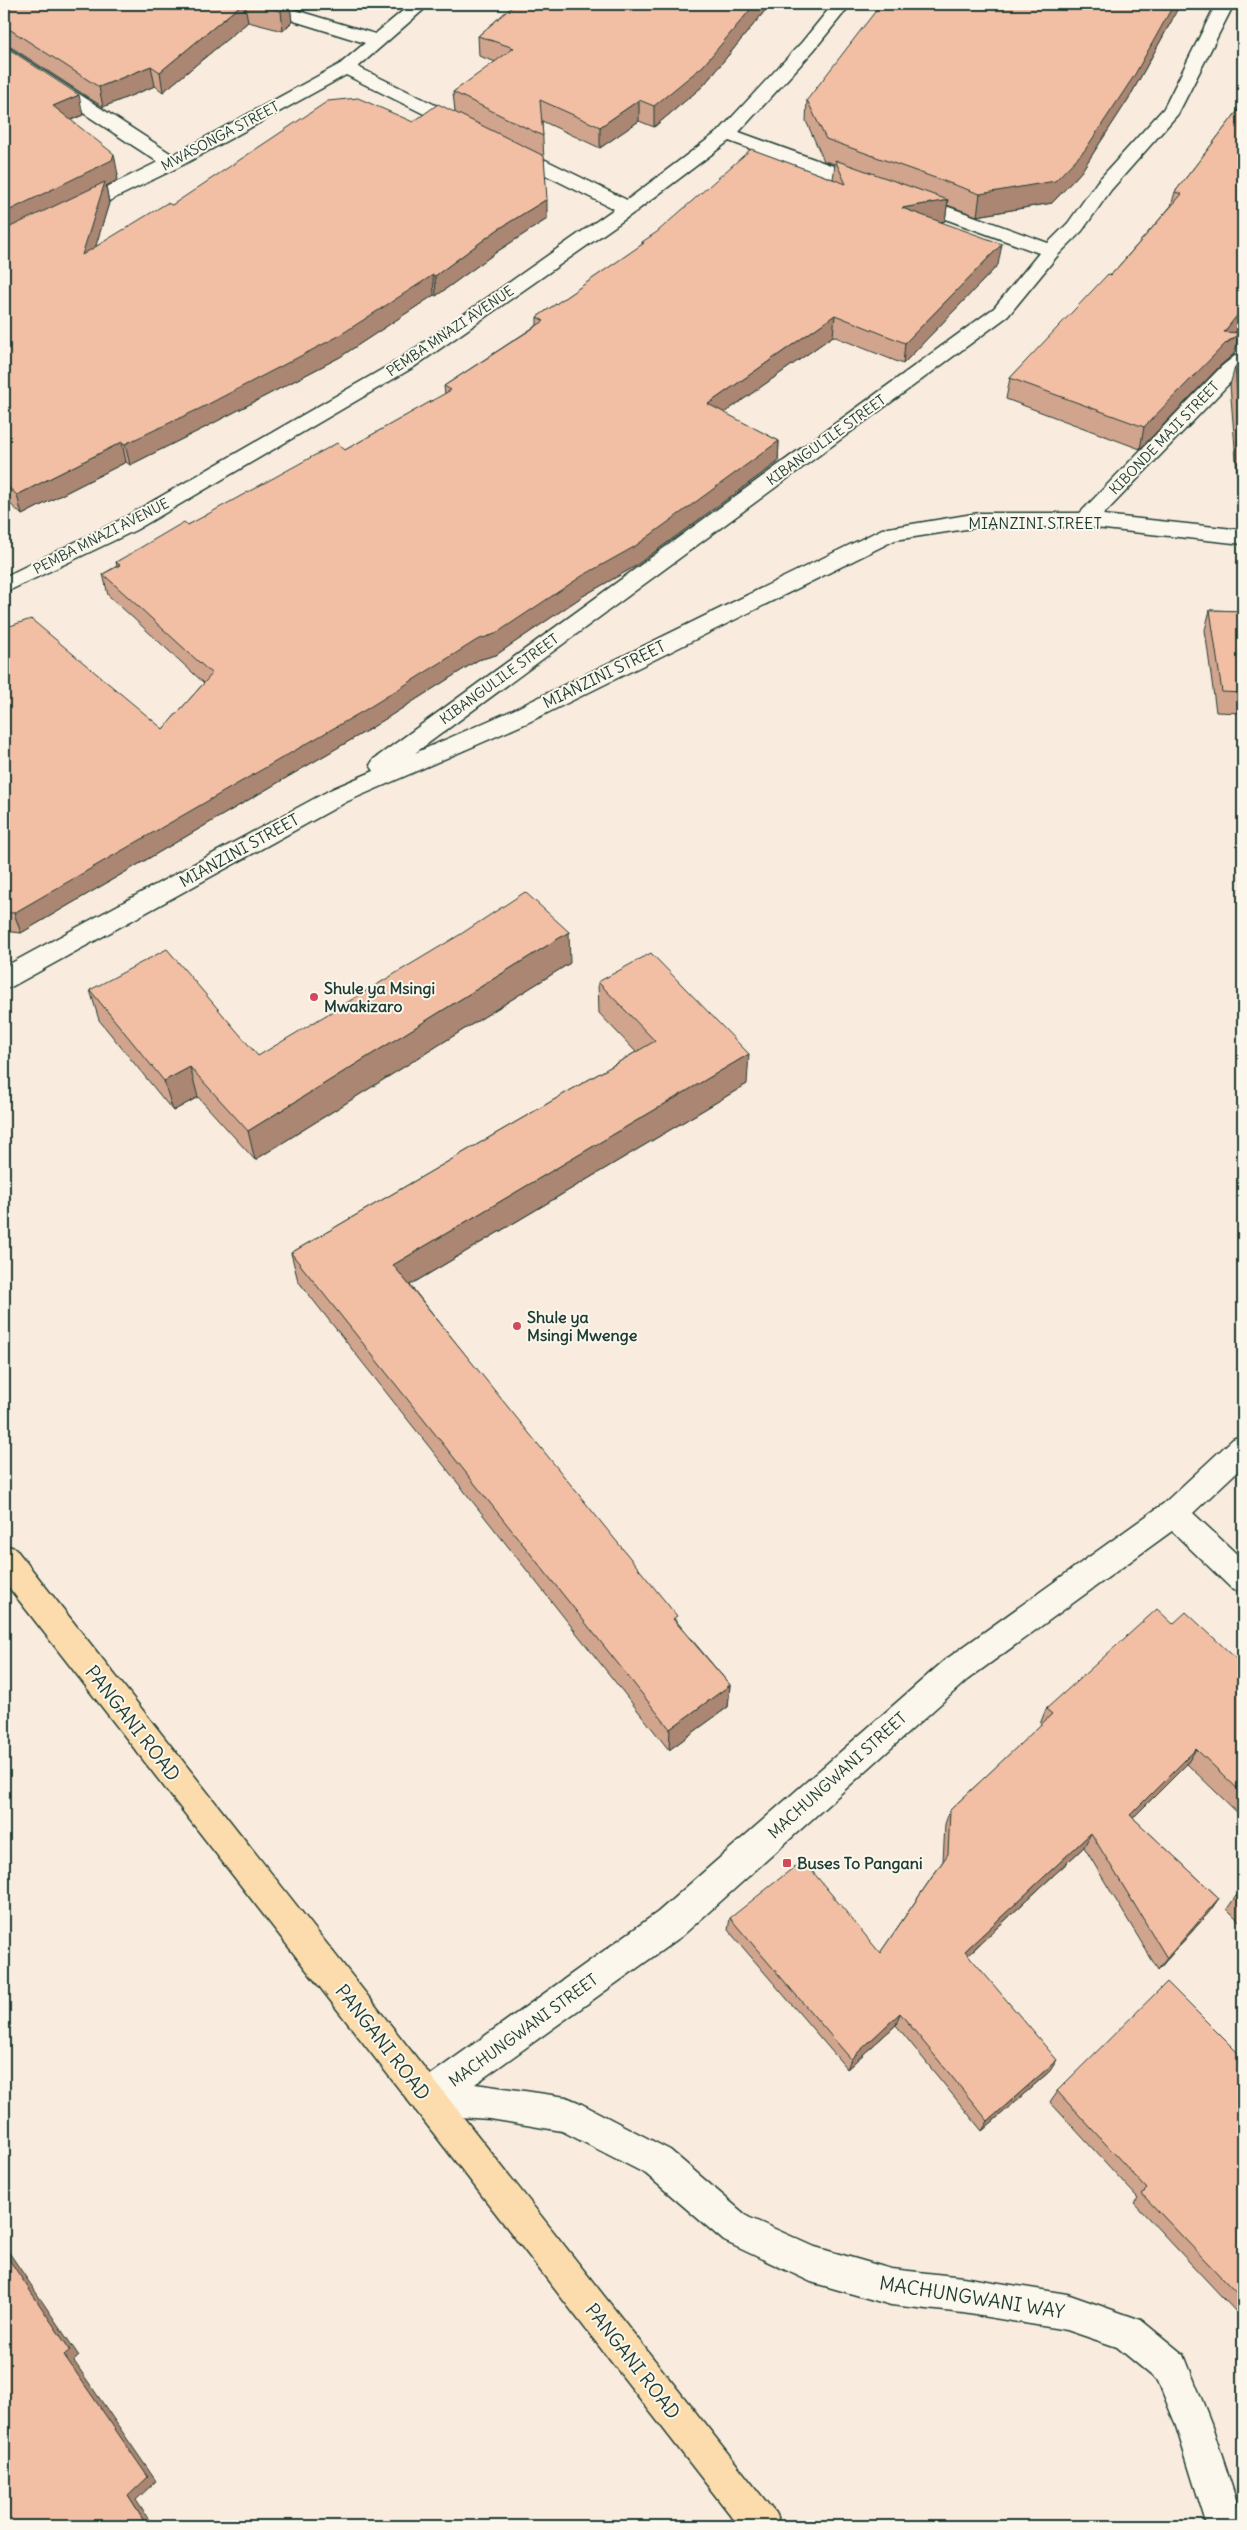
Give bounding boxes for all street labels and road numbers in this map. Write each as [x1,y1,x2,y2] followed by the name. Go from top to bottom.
[158,97,282,175] street label: MWASONGA STREET
[383,282,517,380] street label: PEMBA MNAZI AVENUE
[1105,378,1223,498] street label: KIBONDE MAJI STREET
[763,391,889,489] street label: KIBANGULILE STREET
[30,494,172,578] street label: PEMBA MNAZI AVENUE
[968,513,1102,533] street label: MIANZINI STREET
[436,630,562,728] street label: KIBANGULILE STREET
[540,636,668,712] street label: MIANZINI STREET
[176,809,302,891] street label: MIANZINI STREET
[80,1660,186,1786] street label: PANGANI ROAD
[764,1708,910,1842] street label: MACHUNGWANI STREET
[445,1969,601,2091] street label: MACHUNGWANI STREET
[330,1979,436,2105] street label: PANGANI ROAD
[878,2271,1067,2324] street label: MACHUNGWANI WAY
[580,2298,686,2424] street label: PANGANI ROAD

